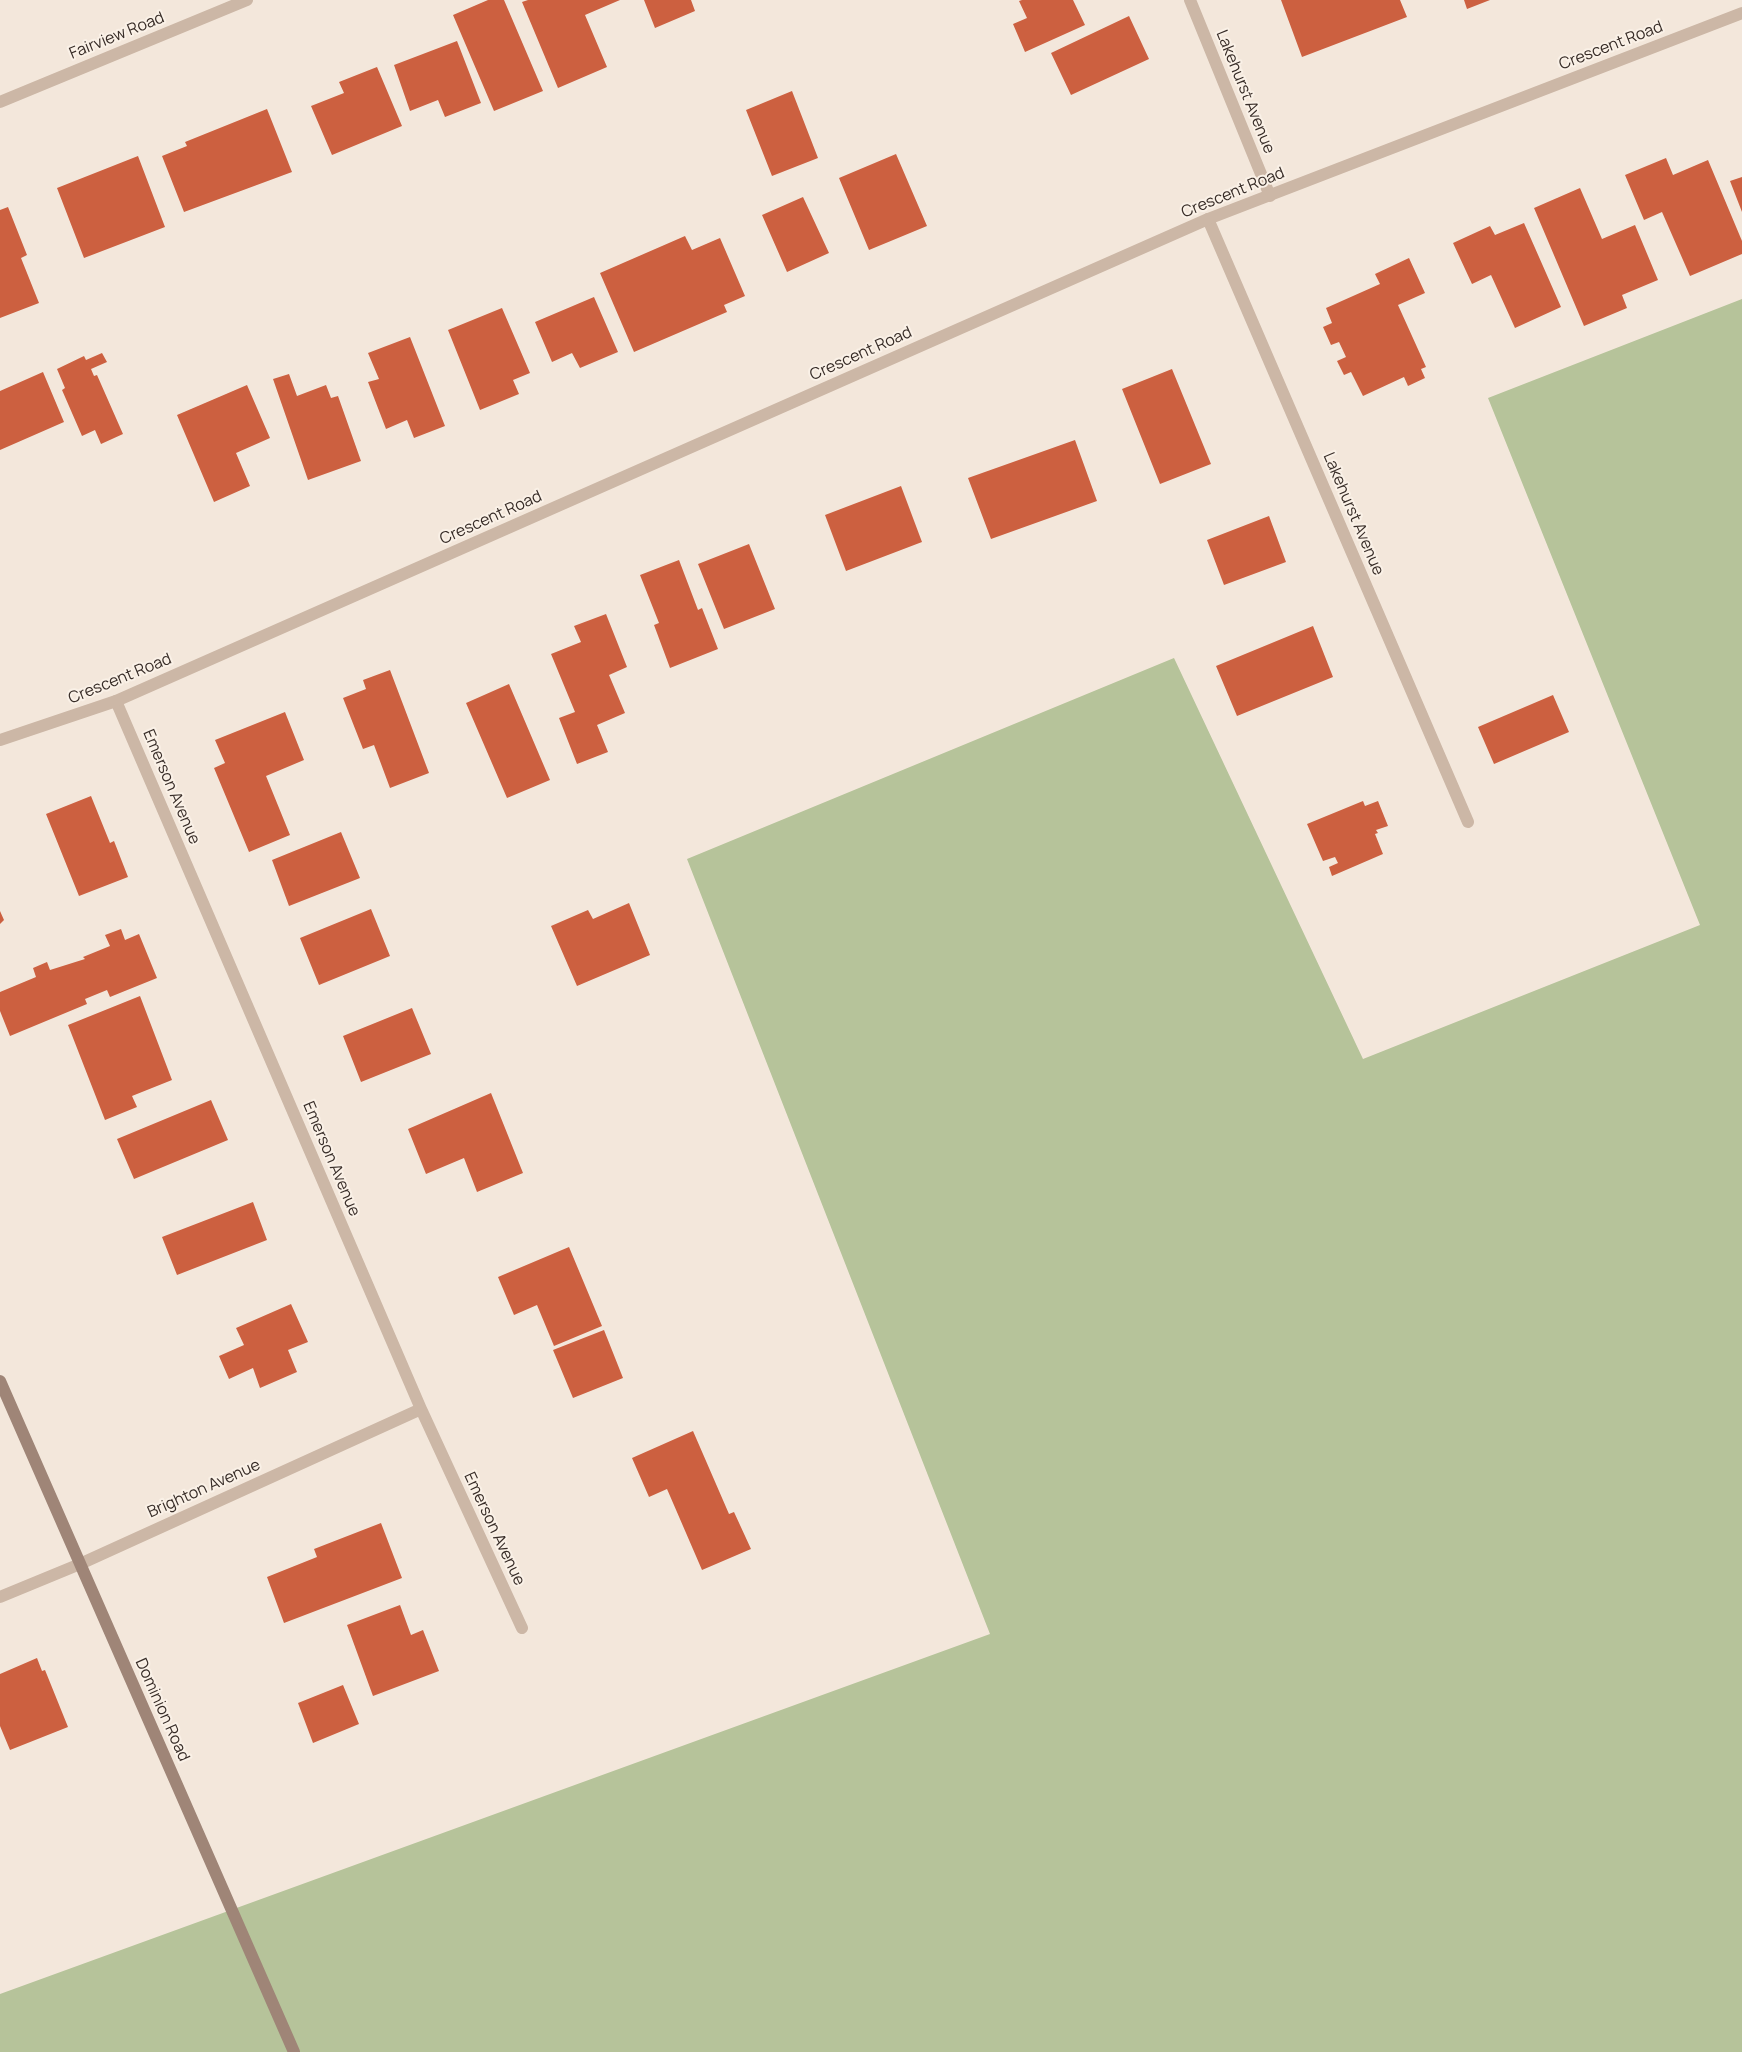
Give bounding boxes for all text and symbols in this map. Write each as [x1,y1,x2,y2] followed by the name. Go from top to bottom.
[67,8,167,64] street label: Fairview Road
[1556,17,1666,75] street label: Crescent Road
[1211,27,1279,157] street label: Lakehurst Avenue
[1179,164,1287,222] street label: Crescent Road
[807,323,915,385] street label: Crescent Road
[1318,450,1388,578] street label: Lakehurst Avenue
[437,487,545,549] street label: Crescent Road
[66,650,174,708] street label: Crescent Road
[138,727,204,847] street label: Emerson Avenue
[298,1099,364,1219] street label: Emerson Avenue
[145,1456,263,1522] street label: Brighton Avenue
[459,1469,529,1589] street label: Emerson Avenue
[131,1655,193,1765] street label: Dominion Road

